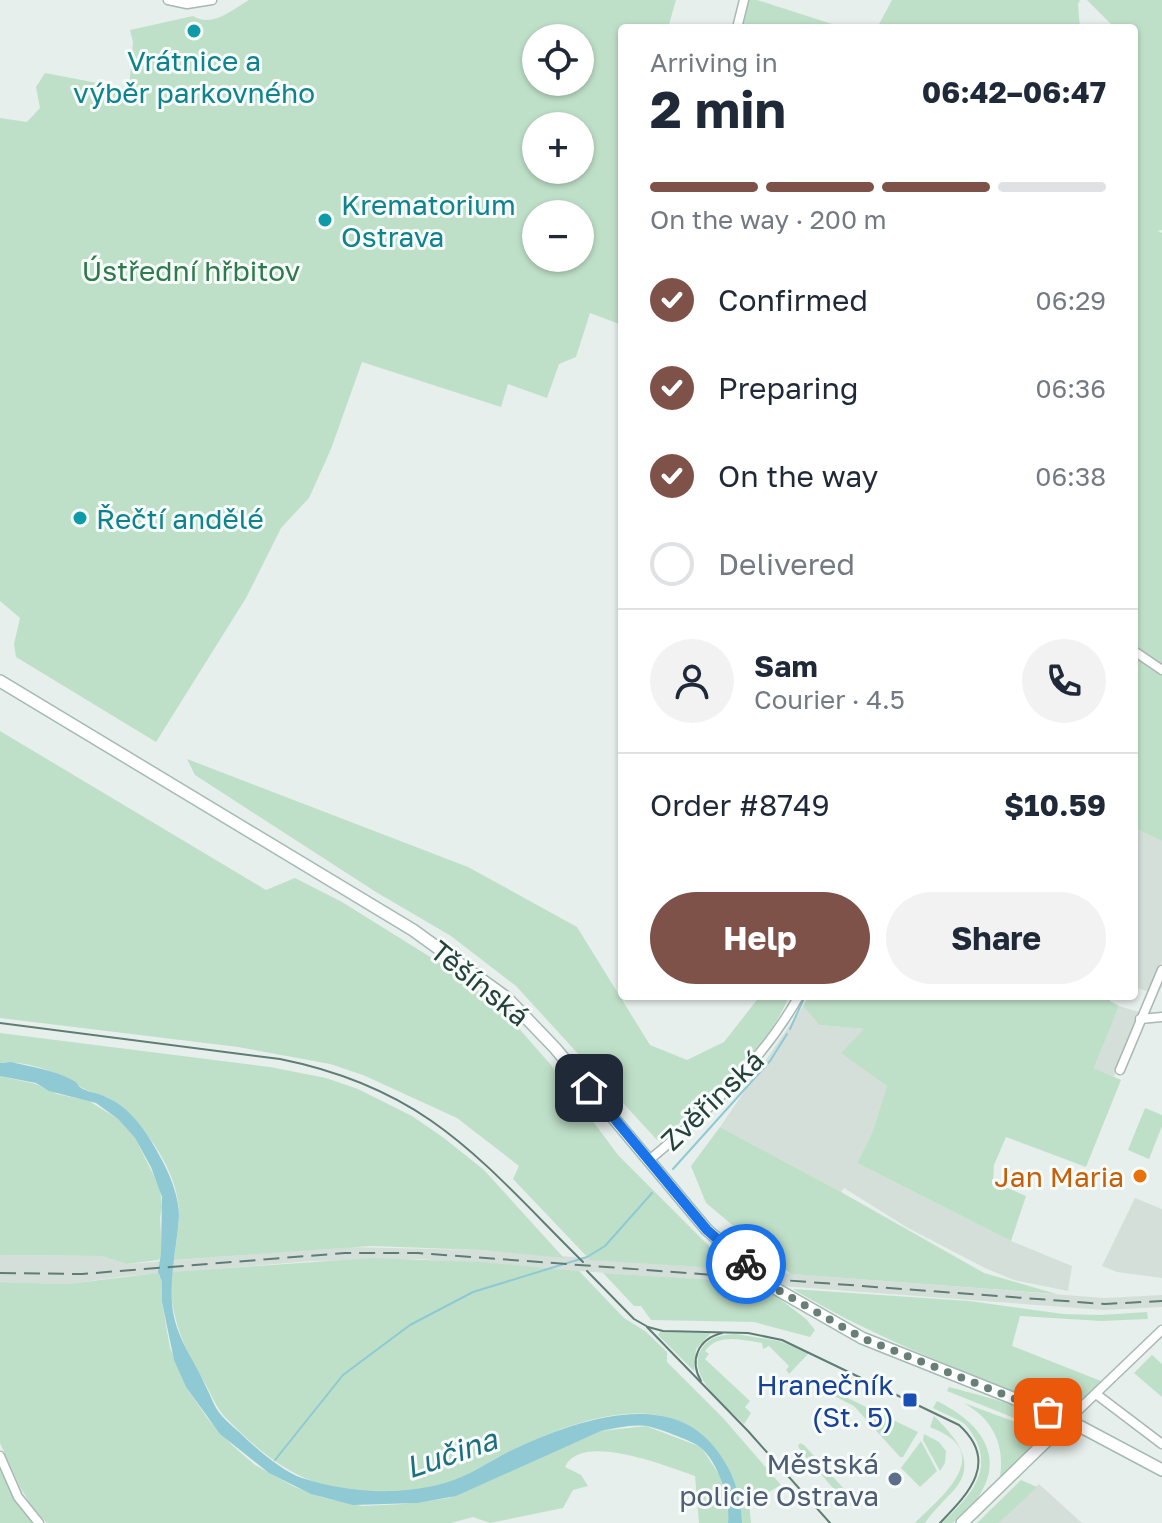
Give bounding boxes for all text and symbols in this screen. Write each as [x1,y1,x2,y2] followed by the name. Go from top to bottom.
[185,22,203,40] marker: Vrátnice a výběr parkovného
[522,24,594,272] map controls
[522,24,594,96] button: locate
[73,44,315,109] place label: Vrátnice a výběr parkovného
[650,47,778,78] text: Arriving in
[922,74,1106,110] text: 06:42–06:47
[650,77,786,139] text: 2 min
[522,112,594,184] button: +
[341,188,516,253] place label: Krematorium Ostrava
[522,200,594,272] button: −
[650,204,887,235] text: On the way · 200 m
[316,211,334,229] marker: Krematorium Ostrava
[82,254,301,287] park label: Ústřední hřbitov
[650,278,694,322] icon: check
[718,282,868,318] text: Confirmed
[1036,285,1106,316] text: 06:29
[650,366,694,410] icon: check
[718,370,859,406] text: Preparing
[1035,373,1106,404] text: 06:36
[650,454,694,498] icon: check
[718,458,878,494] text: On the way
[1035,461,1106,492] text: 06:38
[96,502,264,535] place label: Řečtí andělé
[71,509,89,527] marker: Řečtí andělé
[718,546,855,582] text: Delivered
[650,639,734,723] button: person
[1022,639,1106,723] button: phone
[754,648,818,684] text: Sam
[754,684,905,715] text: Courier · 4.5
[650,787,830,823] text: Order #8749
[1004,787,1106,823] text: $10.59
[650,892,870,984] button: Help
[886,892,1106,984] button: Share
[424,933,536,1033] street label: Těšínská
[654,1043,770,1157] street label: Zvěřinská
[555,1054,623,1122] pin
[567,1066,611,1110] icon: home
[994,1160,1124,1193] place label: Jan Maria
[1131,1167,1149,1185] marker: Jan Maria
[706,1224,786,1304] courier
[724,1242,768,1286] icon: bike
[756,1368,894,1433] place label: Hranečník (St. 5)
[1014,1378,1082,1446] pin
[1026,1390,1070,1434] icon: bag
[901,1391,919,1409] marker: Hranečník (St. 5)
[400,1420,502,1485] water label: Lučina
[679,1447,879,1512] place label: Městská policie Ostrava
[886,1470,904,1488] marker: Městská policie Ostrava

